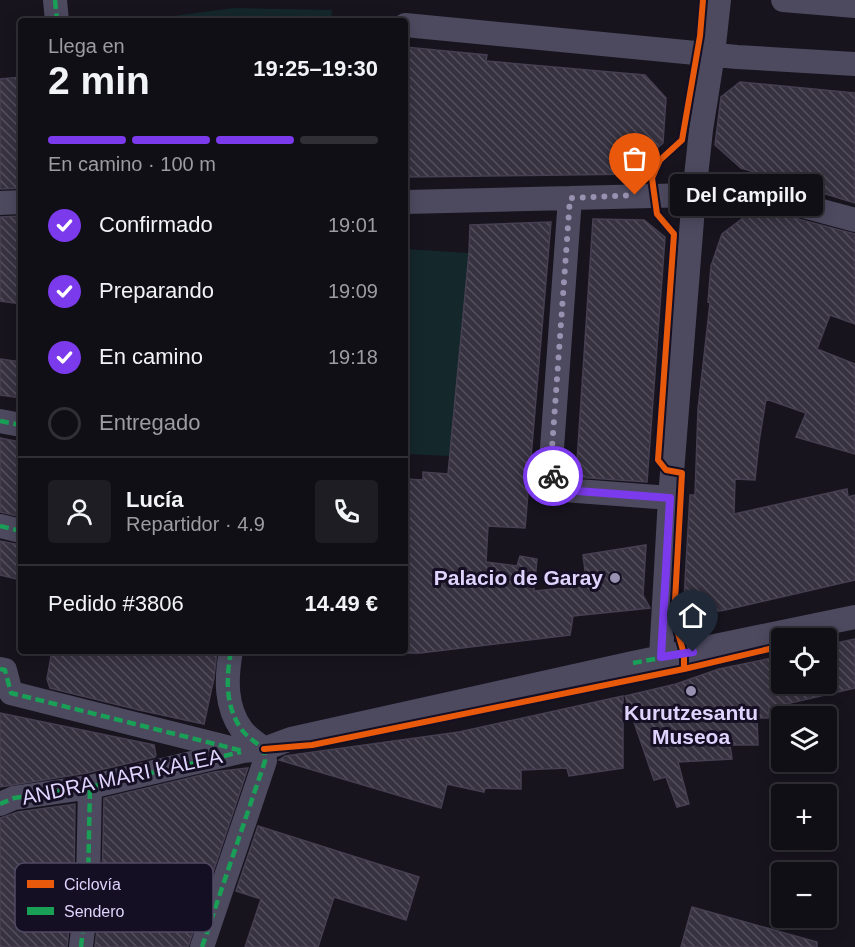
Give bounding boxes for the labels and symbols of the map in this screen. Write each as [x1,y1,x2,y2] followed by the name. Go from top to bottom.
[609,133,660,195] pin
[671,174,824,216] callout: Del Campillo
[523,446,583,506] courier
[434,566,603,589] place label: Palacio de Garay
[608,571,622,585] marker: Palacio de Garay
[667,590,718,652] pin
[684,684,698,698] marker: Kurutzesantu Museoa
[624,701,758,748] place label: Kurutzesantu Museoa
[20,744,224,809] street label: ANDRA MARI KALEA
[15,863,213,932] legend
[64,876,121,893] text: Ciclovía
[64,903,125,920] text: Sendero

